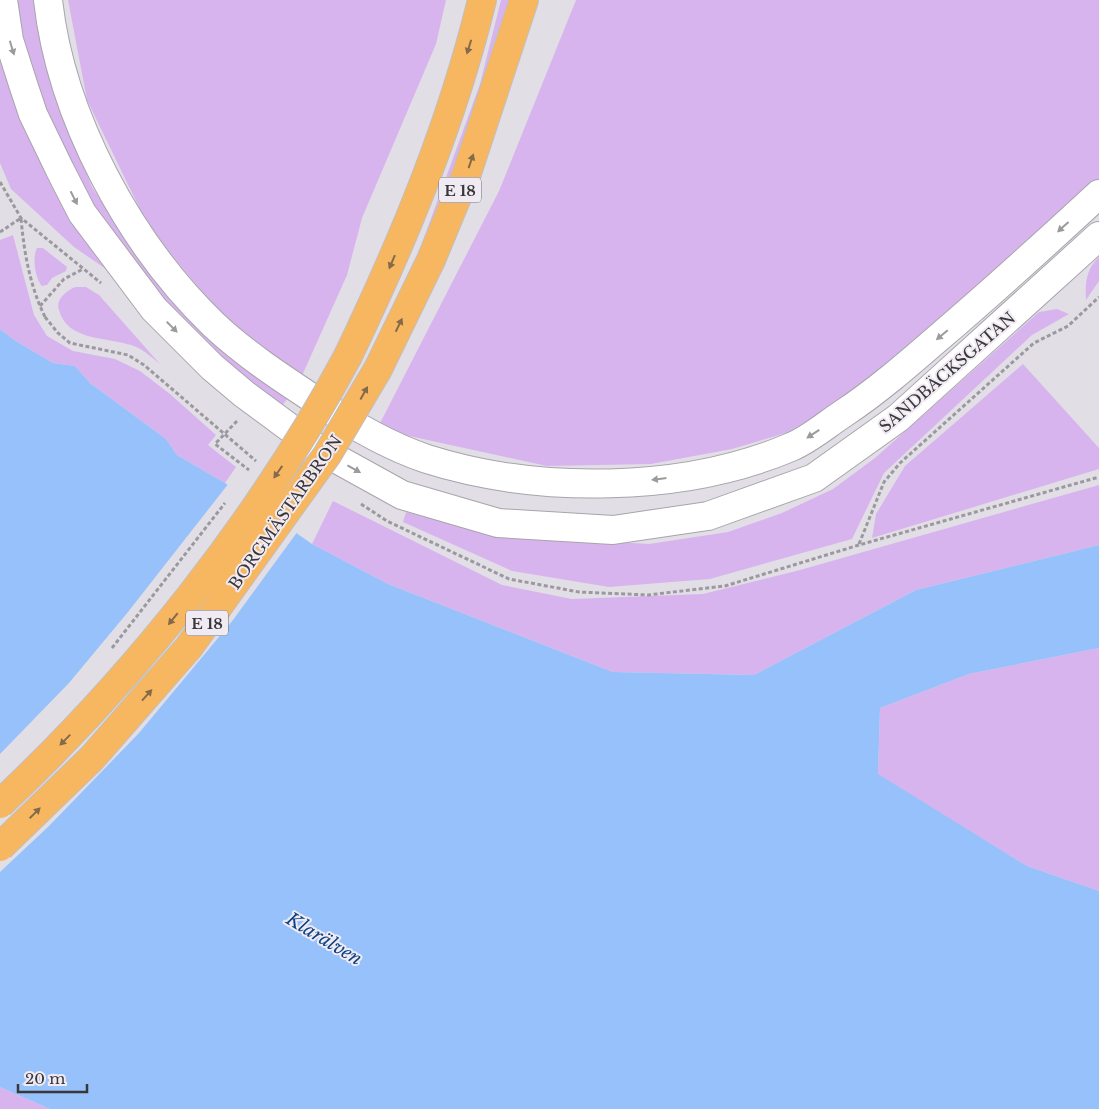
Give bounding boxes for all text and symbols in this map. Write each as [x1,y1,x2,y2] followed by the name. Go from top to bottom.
[465,40,473,55] one-way arrow
[8,41,16,56] one-way arrow
[468,153,475,168] one-way arrow
[439,178,481,202] road number: E 18
[70,190,78,205] one-way arrow
[1058,221,1070,233] one-way arrow
[387,255,395,269] one-way arrow
[875,307,1019,437] street label: SANDBÄCKSGATAN
[395,318,403,332] one-way arrow
[166,320,178,332] one-way arrow
[936,330,949,341] one-way arrow
[360,387,369,400] one-way arrow
[806,429,820,438] one-way arrow
[224,431,346,593] street label: BORGMÄSTARBRON
[347,465,362,473] one-way arrow
[273,466,283,479] one-way arrow
[651,476,667,484] one-way arrow
[186,610,228,636] road number: E 18
[168,612,179,625] one-way arrow
[141,690,153,702] one-way arrow
[59,733,71,745] one-way arrow
[29,807,41,819] one-way arrow
[281,907,366,970] water label: Klarälven
[18,1062,86,1094] scale bar
[25,1069,65,1088] text: 20 m

